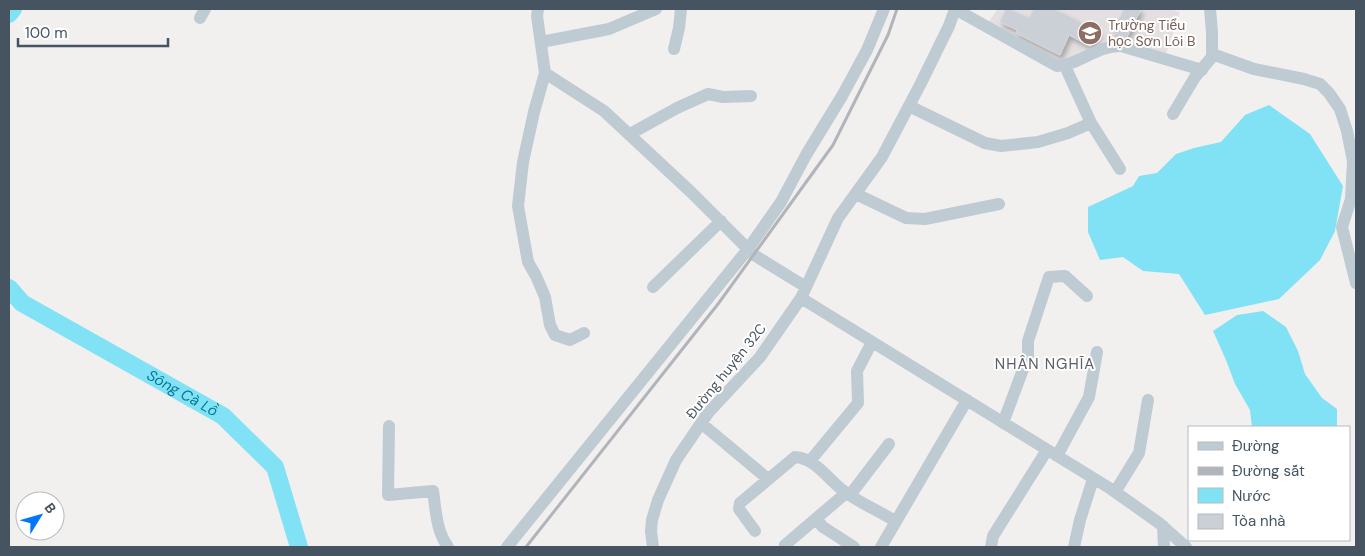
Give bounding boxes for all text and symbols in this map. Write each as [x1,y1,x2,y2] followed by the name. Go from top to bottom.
[18,15,168,47] scale bar
[1108,16,1196,50] place label: Trường Tiểu học Sơn Lôi B
[1077,20,1103,46] school or university icon: Trường Tiểu học Sơn Lôi B
[25,23,68,43] text: 100 m
[682,320,770,422] street label: Đường huyện 32C
[995,354,1095,374] district label: NHÂN NGHĨA
[143,365,222,421] water label: Sông Cà Lồ
[1188,426,1350,541] legend
[1232,436,1280,456] text: Đường
[1232,461,1305,481] text: Đường sắt
[1232,486,1271,506] text: Nước
[15,491,65,541] north arrow
[41,499,60,517] text: B
[1232,511,1286,531] text: Tòa nhà

